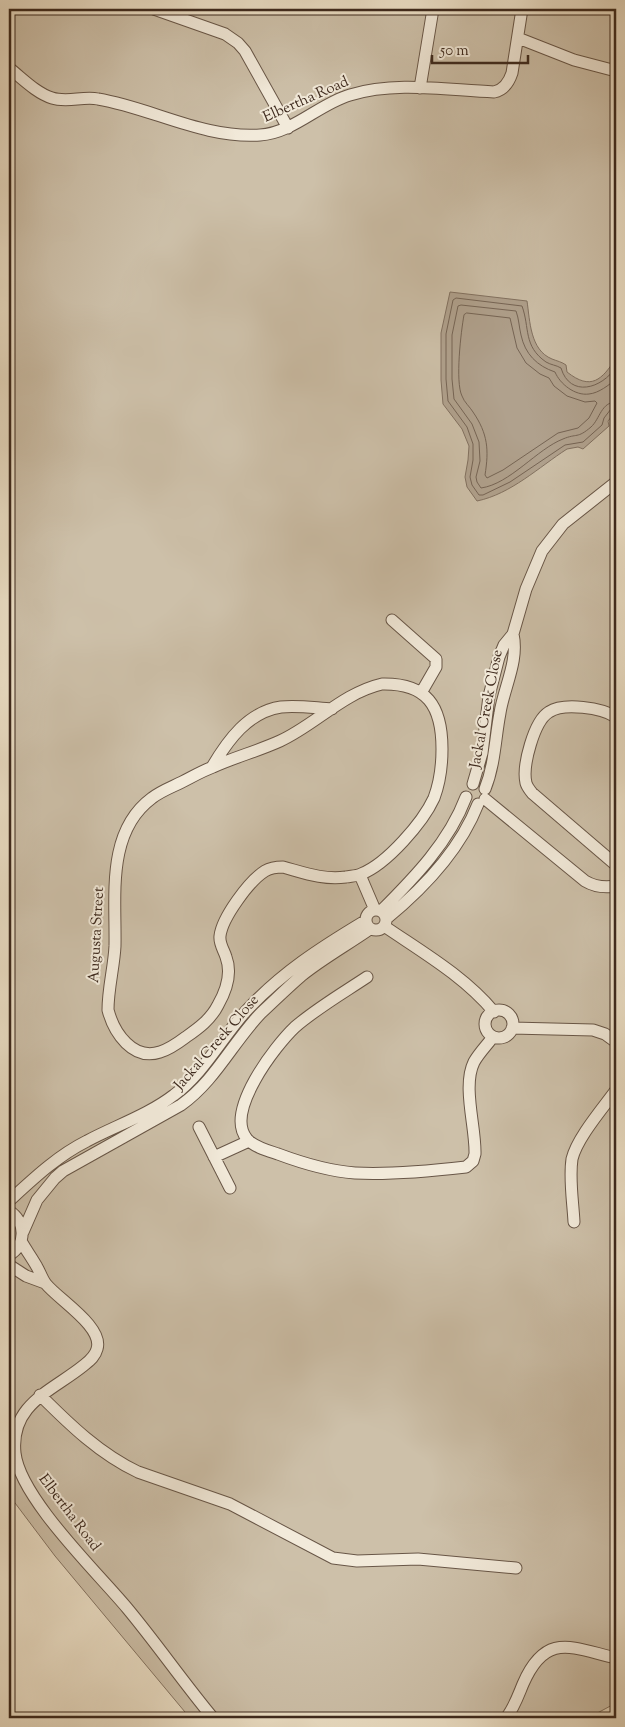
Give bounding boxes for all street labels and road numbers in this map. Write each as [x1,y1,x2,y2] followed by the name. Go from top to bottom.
[260,71,353,128] street label: Elbertha Road
[465,648,509,771] street label: Jackal Creek Close
[84,886,110,984] street label: Augusta Street
[169,991,264,1096] street label: Jackal Creek Close
[33,1470,105,1556] street label: Elbertha Road

